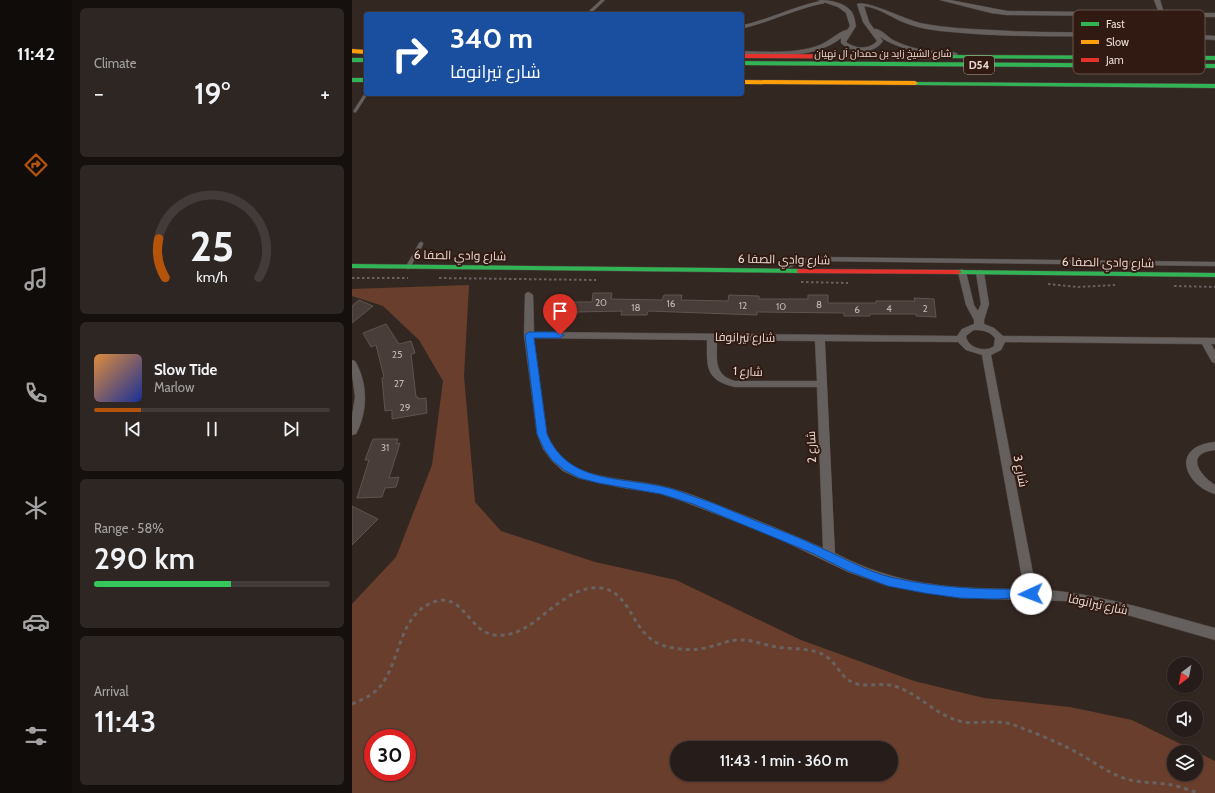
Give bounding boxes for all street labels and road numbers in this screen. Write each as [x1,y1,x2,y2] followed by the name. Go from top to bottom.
[814,47,952,60] street label: شارع الشيخ زايد بن حمدان آل نهيان
[964,56,994,74] road number: D54
[414,247,506,266] street label: شارع وادي الصفا 6
[738,251,830,270] street label: شارع وادي الصفا 6
[1062,254,1154,273] street label: شارع وادي الصفا 6
[715,329,775,346] street label: شارع تيرانوفا
[733,363,763,380] street label: شارع 1
[803,431,820,463] street label: شارع 2
[1010,454,1031,489] street label: شارع 3
[1067,590,1129,619] street label: شارع تيرانوفا

